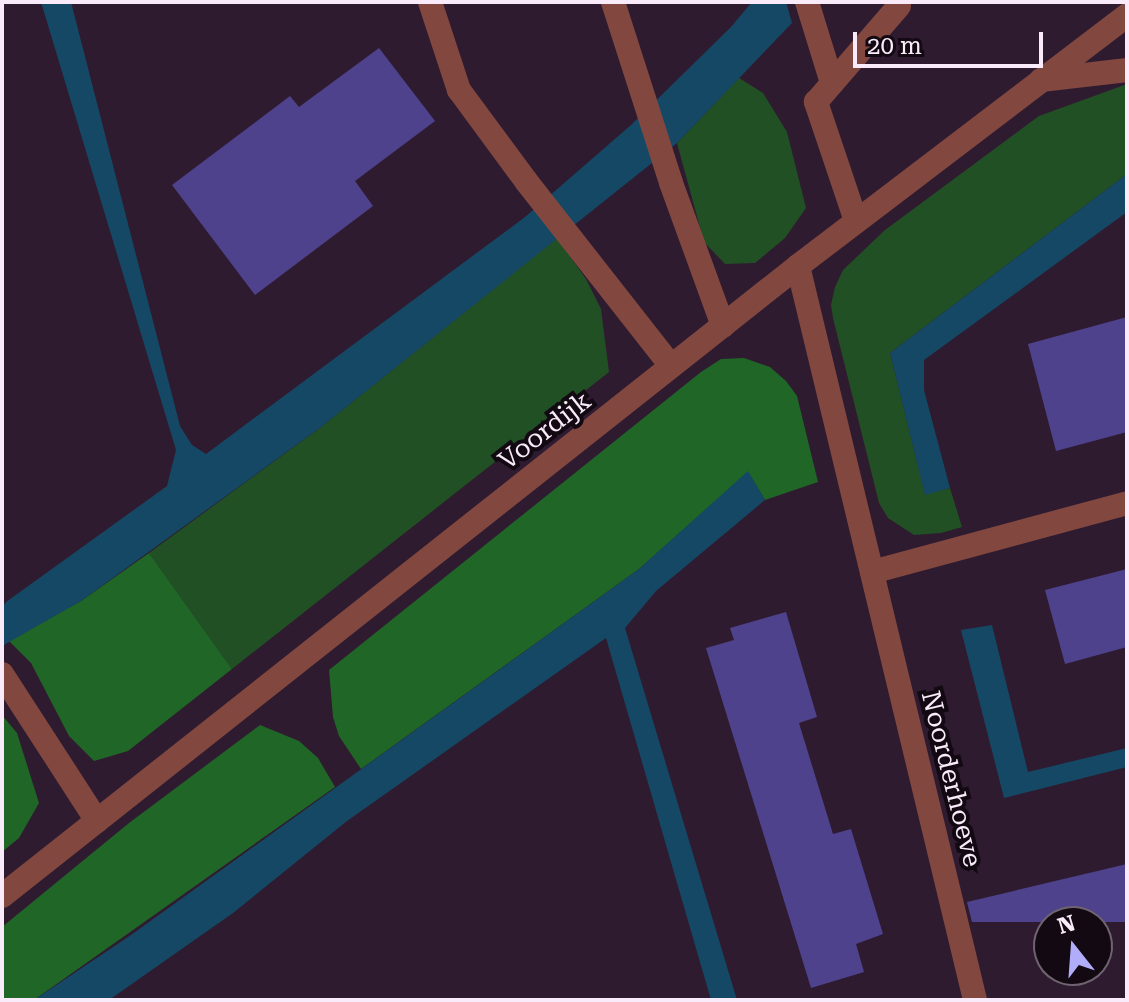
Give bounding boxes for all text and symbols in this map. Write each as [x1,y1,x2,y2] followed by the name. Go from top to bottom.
[857,16,1047,66] scale bar
[867,32,922,60] text: 20 m
[493,385,597,477] street label: Voordijk
[914,688,988,870] street label: Noorderhoeve
[1033,906,1113,986] north arrow
[1055,910,1078,939] text: N

